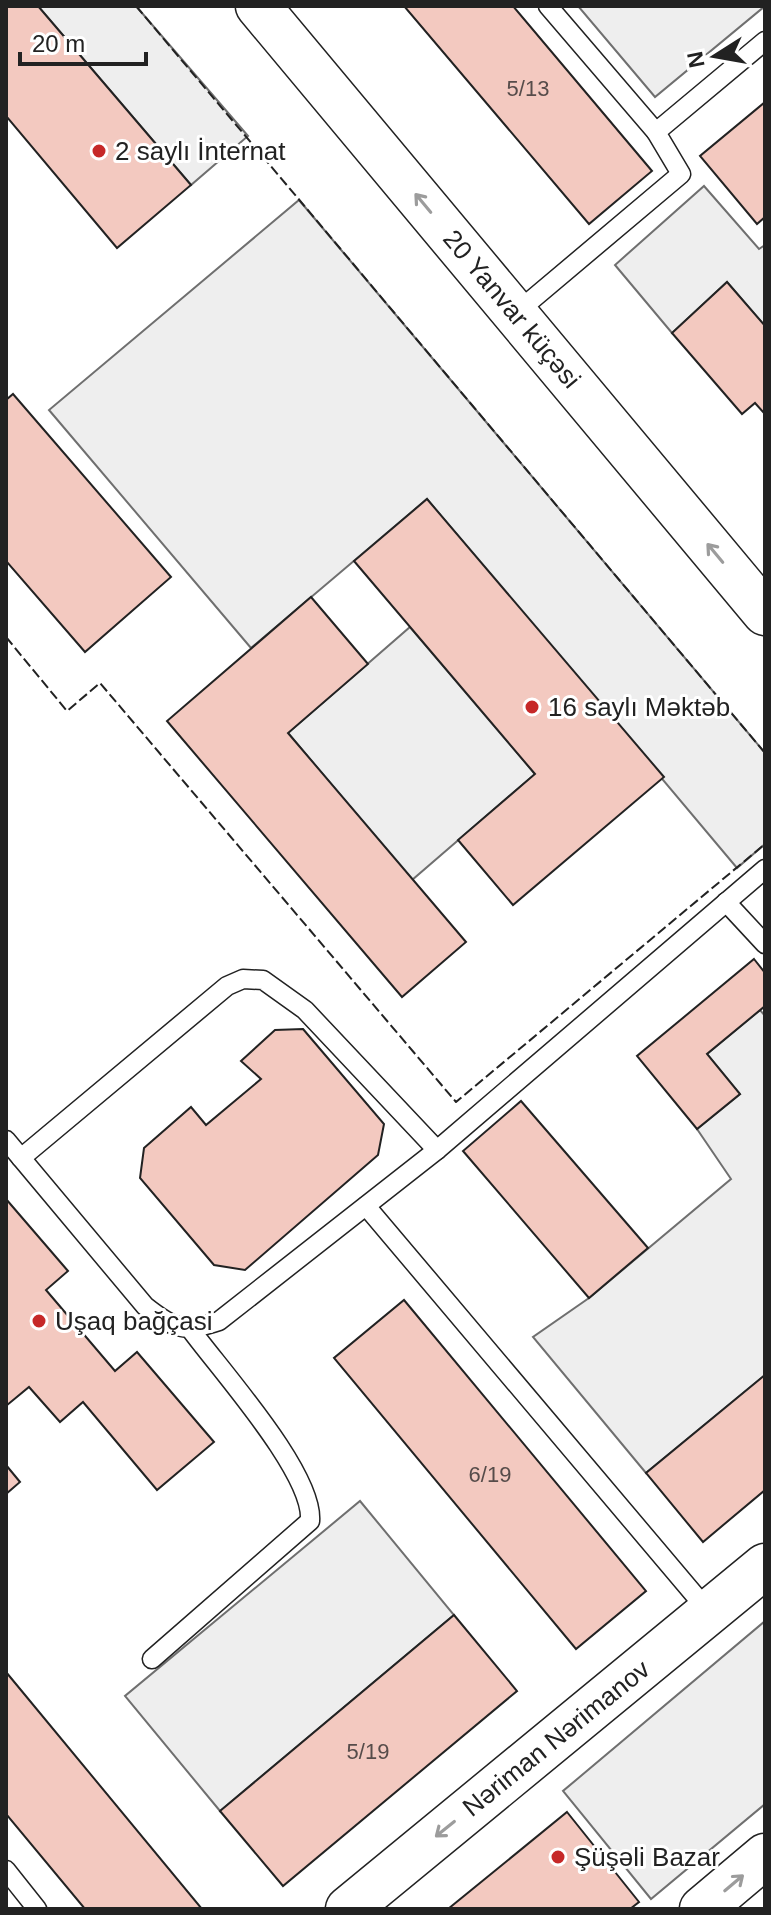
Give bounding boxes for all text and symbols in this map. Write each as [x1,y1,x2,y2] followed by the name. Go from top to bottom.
[20,16,146,66] scale bar
[675,16,755,96] north arrow
[32,30,85,57] text: 20 m
[682,50,710,70] text: N
[507,76,549,101] house number: 5/13
[115,136,286,166] place label: 2 saylı İnternat
[90,142,108,160] marker: 2 saylı İnternat
[414,193,432,214] one-way arrow
[437,224,587,394] street label: 20 Yanvar küçəsi
[706,543,724,564] one-way arrow
[548,692,730,722] place label: 16 saylı Məktəb
[523,698,541,716] marker: 16 saylı Məktəb
[55,1306,213,1336] place label: Uşaq bağçasi
[30,1312,48,1330] marker: Uşaq bağçasi
[469,1462,511,1487] house number: 6/19
[457,1654,655,1822] street label: Nəriman Nərimanov
[347,1739,389,1764] house number: 5/19
[435,1820,456,1838] one-way arrow
[574,1842,720,1872] place label: Şüşəli Bazar
[549,1848,567,1866] marker: Şüşəli Bazar
[723,1874,743,1892] one-way arrow

